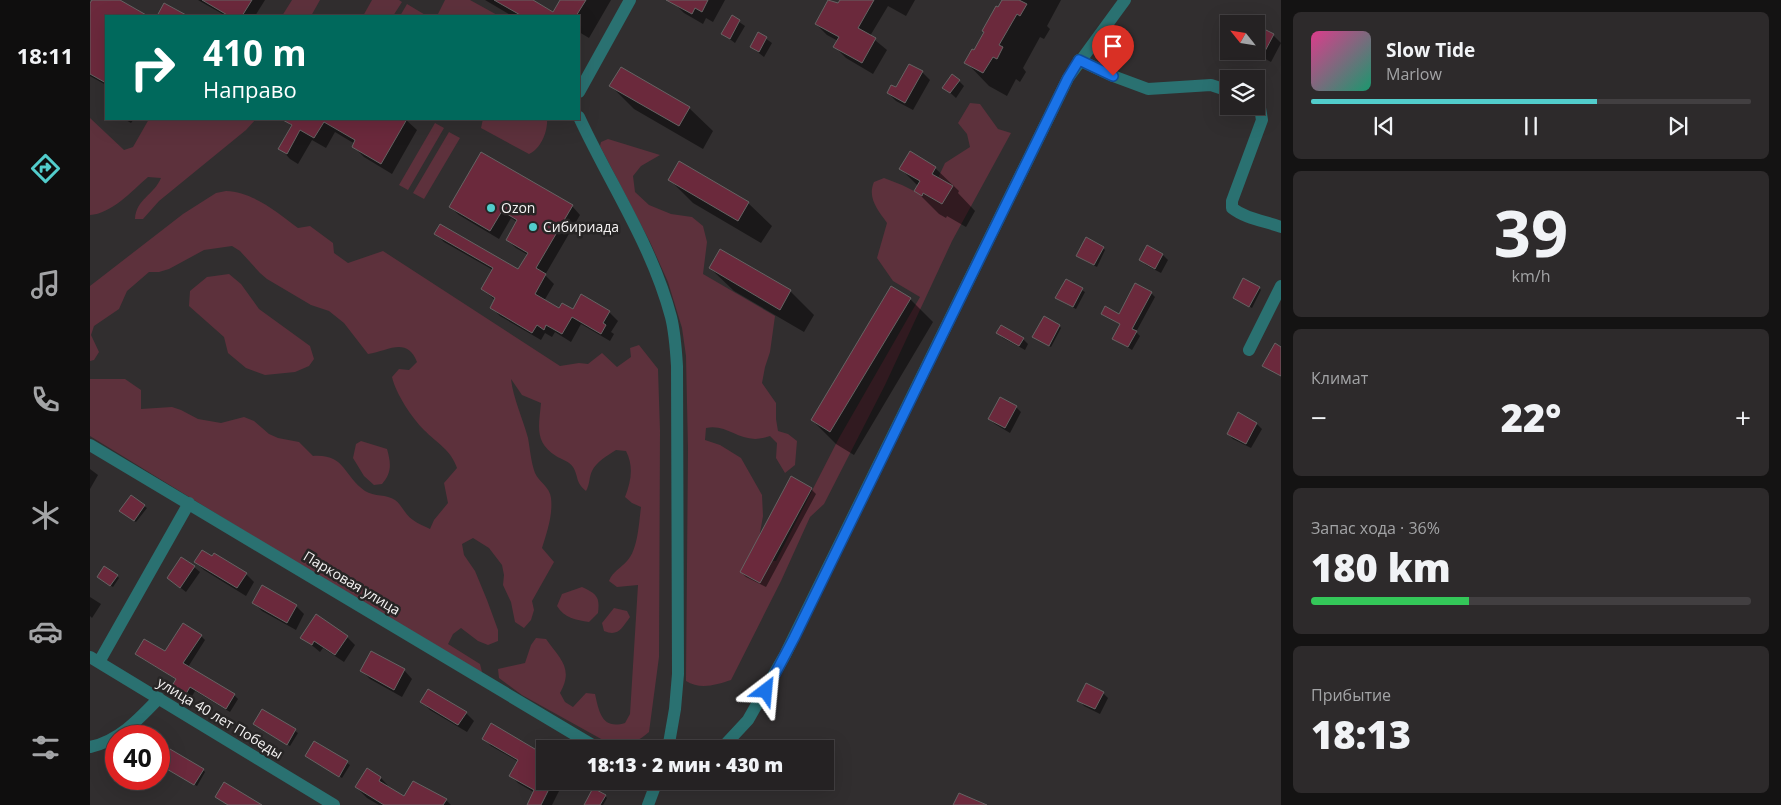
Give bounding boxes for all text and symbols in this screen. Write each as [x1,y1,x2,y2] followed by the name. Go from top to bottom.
[1220,15,1265,60] north arrow
[1220,15,1265,115] map controls
[1092,25,1134,76] pin
[203,29,307,76] text: 410 m
[1099,32,1127,60] icon: arrive
[120,35,185,100] icon: right
[1386,37,1475,63] text: Slow Tide
[17,40,73,70] text: 18:11
[1386,63,1442,85] text: Marlow
[1220,70,1265,115] button: layers
[203,74,297,104] text: Направо
[1370,112,1398,140] icon: previous
[1517,112,1545,140] icon: pause
[1664,112,1692,140] icon: next
[28,151,63,186] icon: directions
[1494,188,1568,276] text: 39
[501,198,535,217] place label: Ozon
[485,202,497,214] marker: Ozon
[543,217,619,236] place label: Сибириада
[527,221,539,233] marker: Сибириада
[1512,265,1550,287] text: km/h
[28,267,63,302] icon: music
[1311,367,1368,389] text: Климат
[28,382,63,417] icon: phone
[1501,391,1561,443] text: 22°
[1311,398,1327,436] text: −
[1735,398,1751,436] text: +
[28,498,63,533] icon: climate
[1311,517,1440,539] text: Запас хода · 36%
[1311,541,1451,593] text: 180 km
[300,546,404,619] street label: Парковая улица
[28,614,63,649] icon: car
[739,664,791,716] position arrow
[154,672,287,763] street label: улица 40 лет Победы
[1311,684,1391,706] text: Прибытие
[1311,708,1411,760] text: 18:13
[105,725,170,790] speed limit sign: 40
[28,730,63,765] icon: filters
[587,752,783,778] text: 18:13 · 2 мин · 430 m

